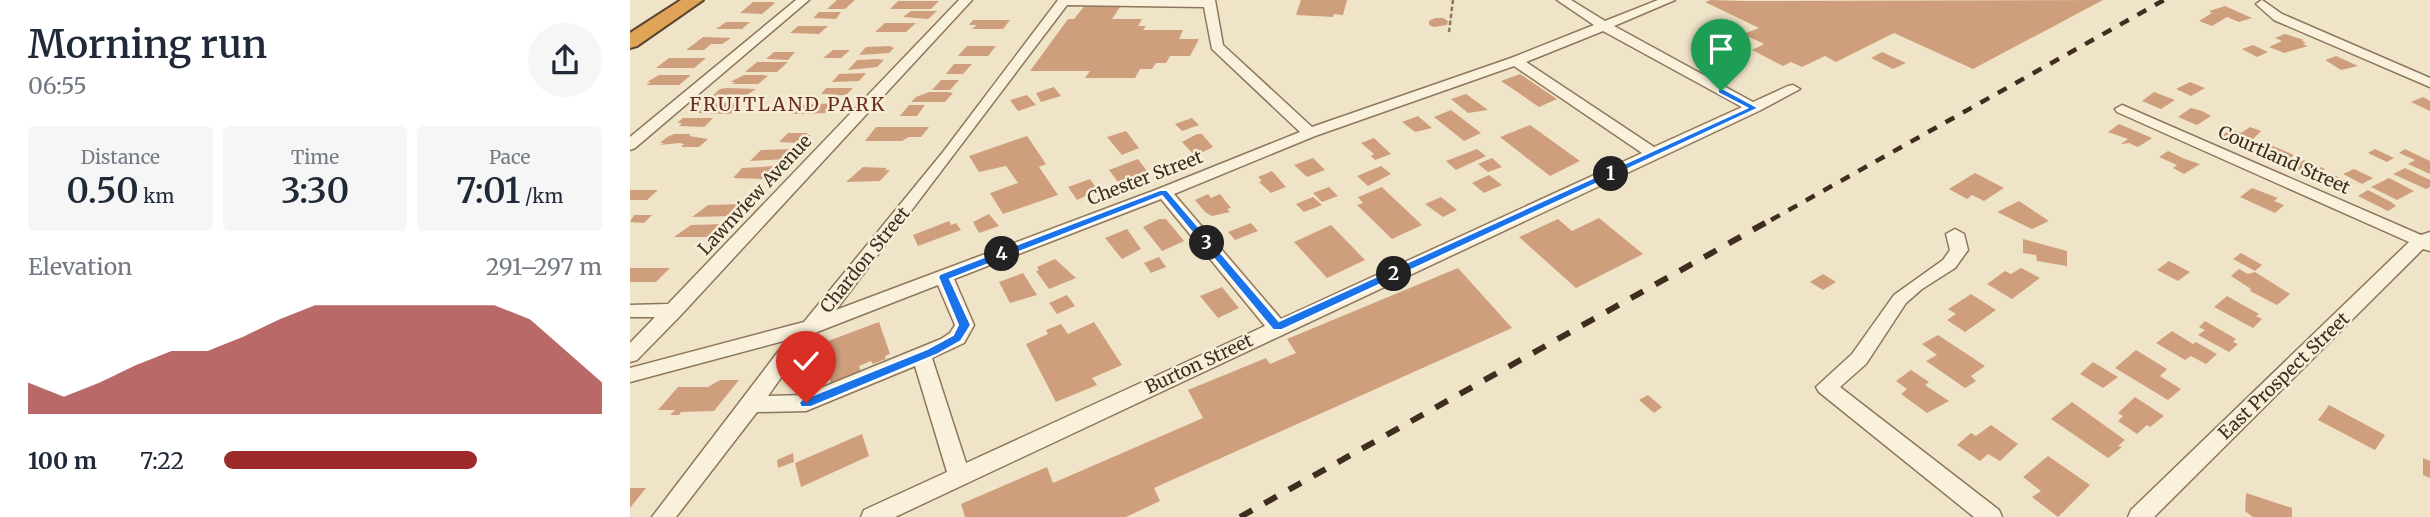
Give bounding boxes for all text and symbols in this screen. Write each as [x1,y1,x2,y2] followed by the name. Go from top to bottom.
[1691,19,1751,91] pin
[28,21,267,68] text: Morning run
[528,23,602,97] button: share
[1702,30,1740,68] icon: arrive
[28,71,87,100] text: 06:55
[690,92,886,116] district label: FRUITLAND PARK
[2215,120,2354,199] street label: Courtland Street
[693,130,816,260] street label: Lawnview Avenue
[81,145,160,169] text: Distance
[291,145,339,169] text: Time
[489,145,530,169] text: Pace
[1084,145,1206,210] street label: Chester Street
[1594,156,1628,192] pin: 1
[1606,161,1615,185] text: 1
[66,169,139,213] text: 0.50
[281,169,349,213] text: 3:30
[456,169,521,213] text: 7:01
[139,184,174,208] text: km
[521,184,563,208] text: /km
[815,202,914,317] street label: Chardon Street
[1190,226,1224,260] pin: 3
[1201,230,1212,254] text: 3
[984,236,1020,272] pin: 4
[995,241,1008,265] text: 4
[28,252,132,281] text: Elevation
[486,252,602,281] text: 291–297 m
[1376,256,1412,292] pin: 2
[1388,261,1399,285] text: 2
[2213,307,2354,444] street label: East Prospect Street
[1141,329,1256,399] street label: Burton Street
[776,331,836,403] pin
[787,342,825,380] icon: check
[28,446,97,475] text: 100 m
[140,446,184,475] text: 7:22

